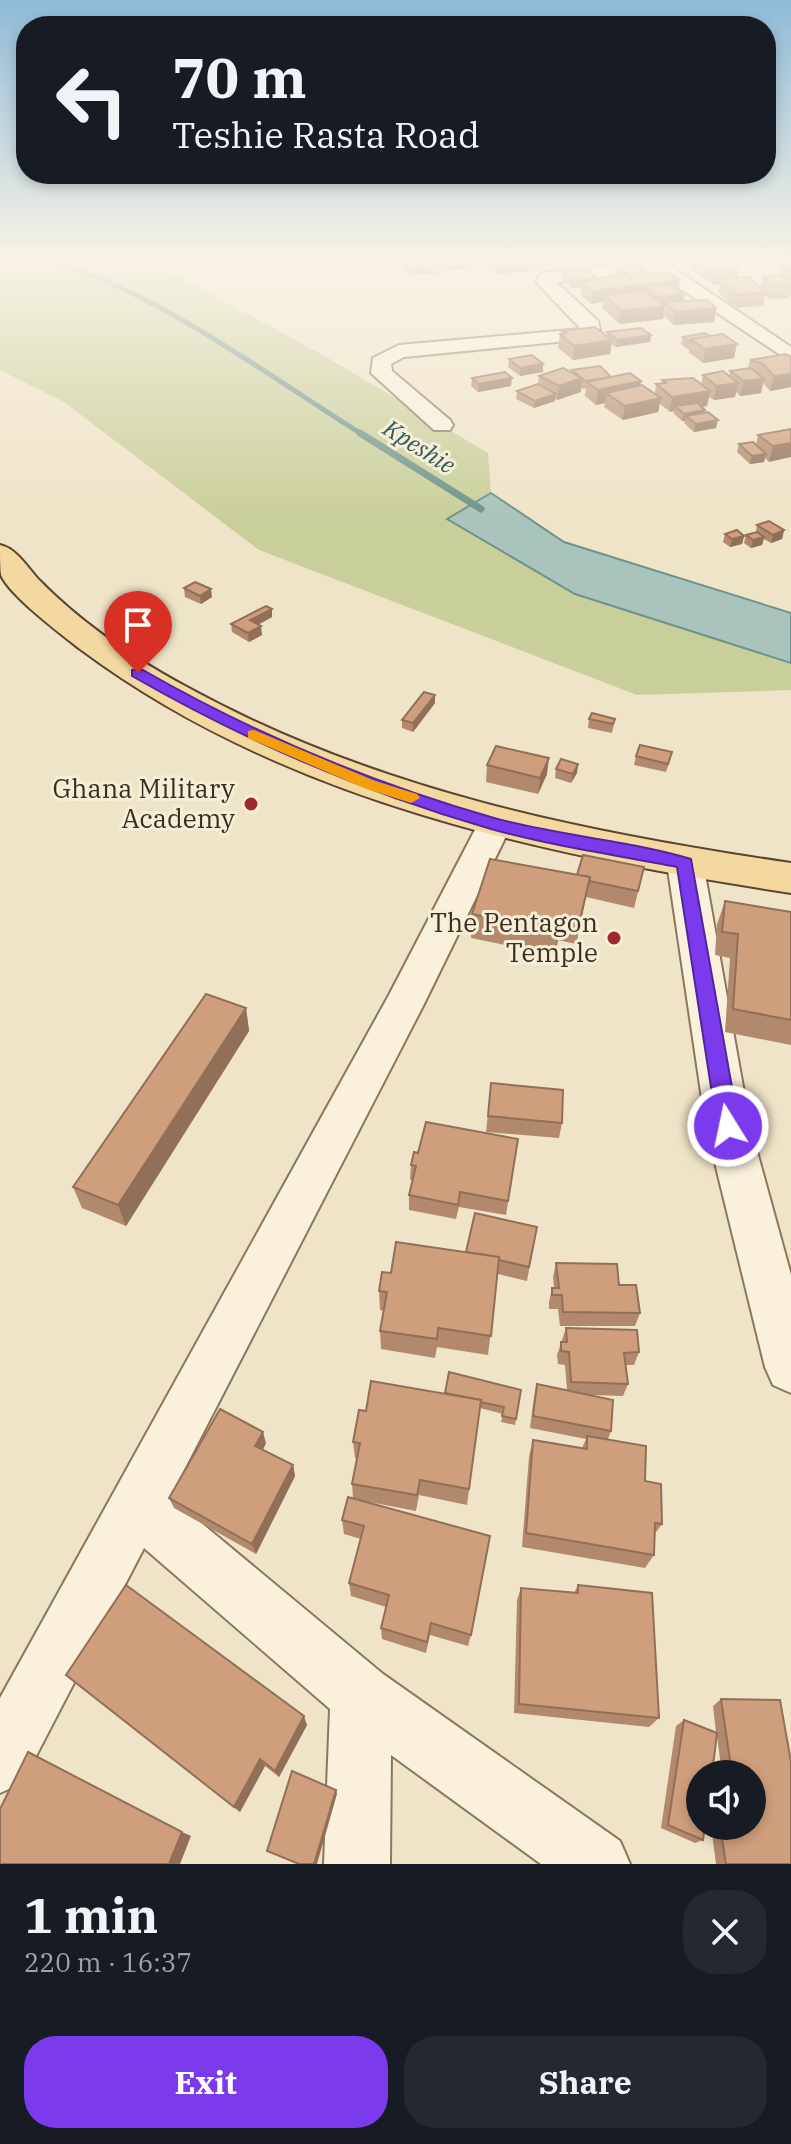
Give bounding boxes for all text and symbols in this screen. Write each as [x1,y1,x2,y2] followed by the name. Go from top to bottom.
[172,41,307,113] text: 70 m
[40,48,144,152] icon: left
[172,111,480,158] text: Teshie Rasta Road
[377,411,462,481] water label: Kpeshie
[104,591,172,673] pin
[116,603,160,647] icon: arrive
[53,771,235,835] place label: Ghana Military Academy
[242,795,260,813] marker: Ghana Military Academy
[430,905,598,969] place label: The Pentagon Temple
[605,929,623,947] marker: The Pentagon Temple
[686,1084,770,1168] position arrow
[686,1760,766,1840] map controls
[686,1760,766,1840] button: sound
[24,1884,158,1946] text: 1 min
[683,1890,767,1974] button: close
[24,1945,192,1979] text: 220 m · 16:37
[24,2036,388,2128] button: Exit
[404,2036,767,2128] button: Share

